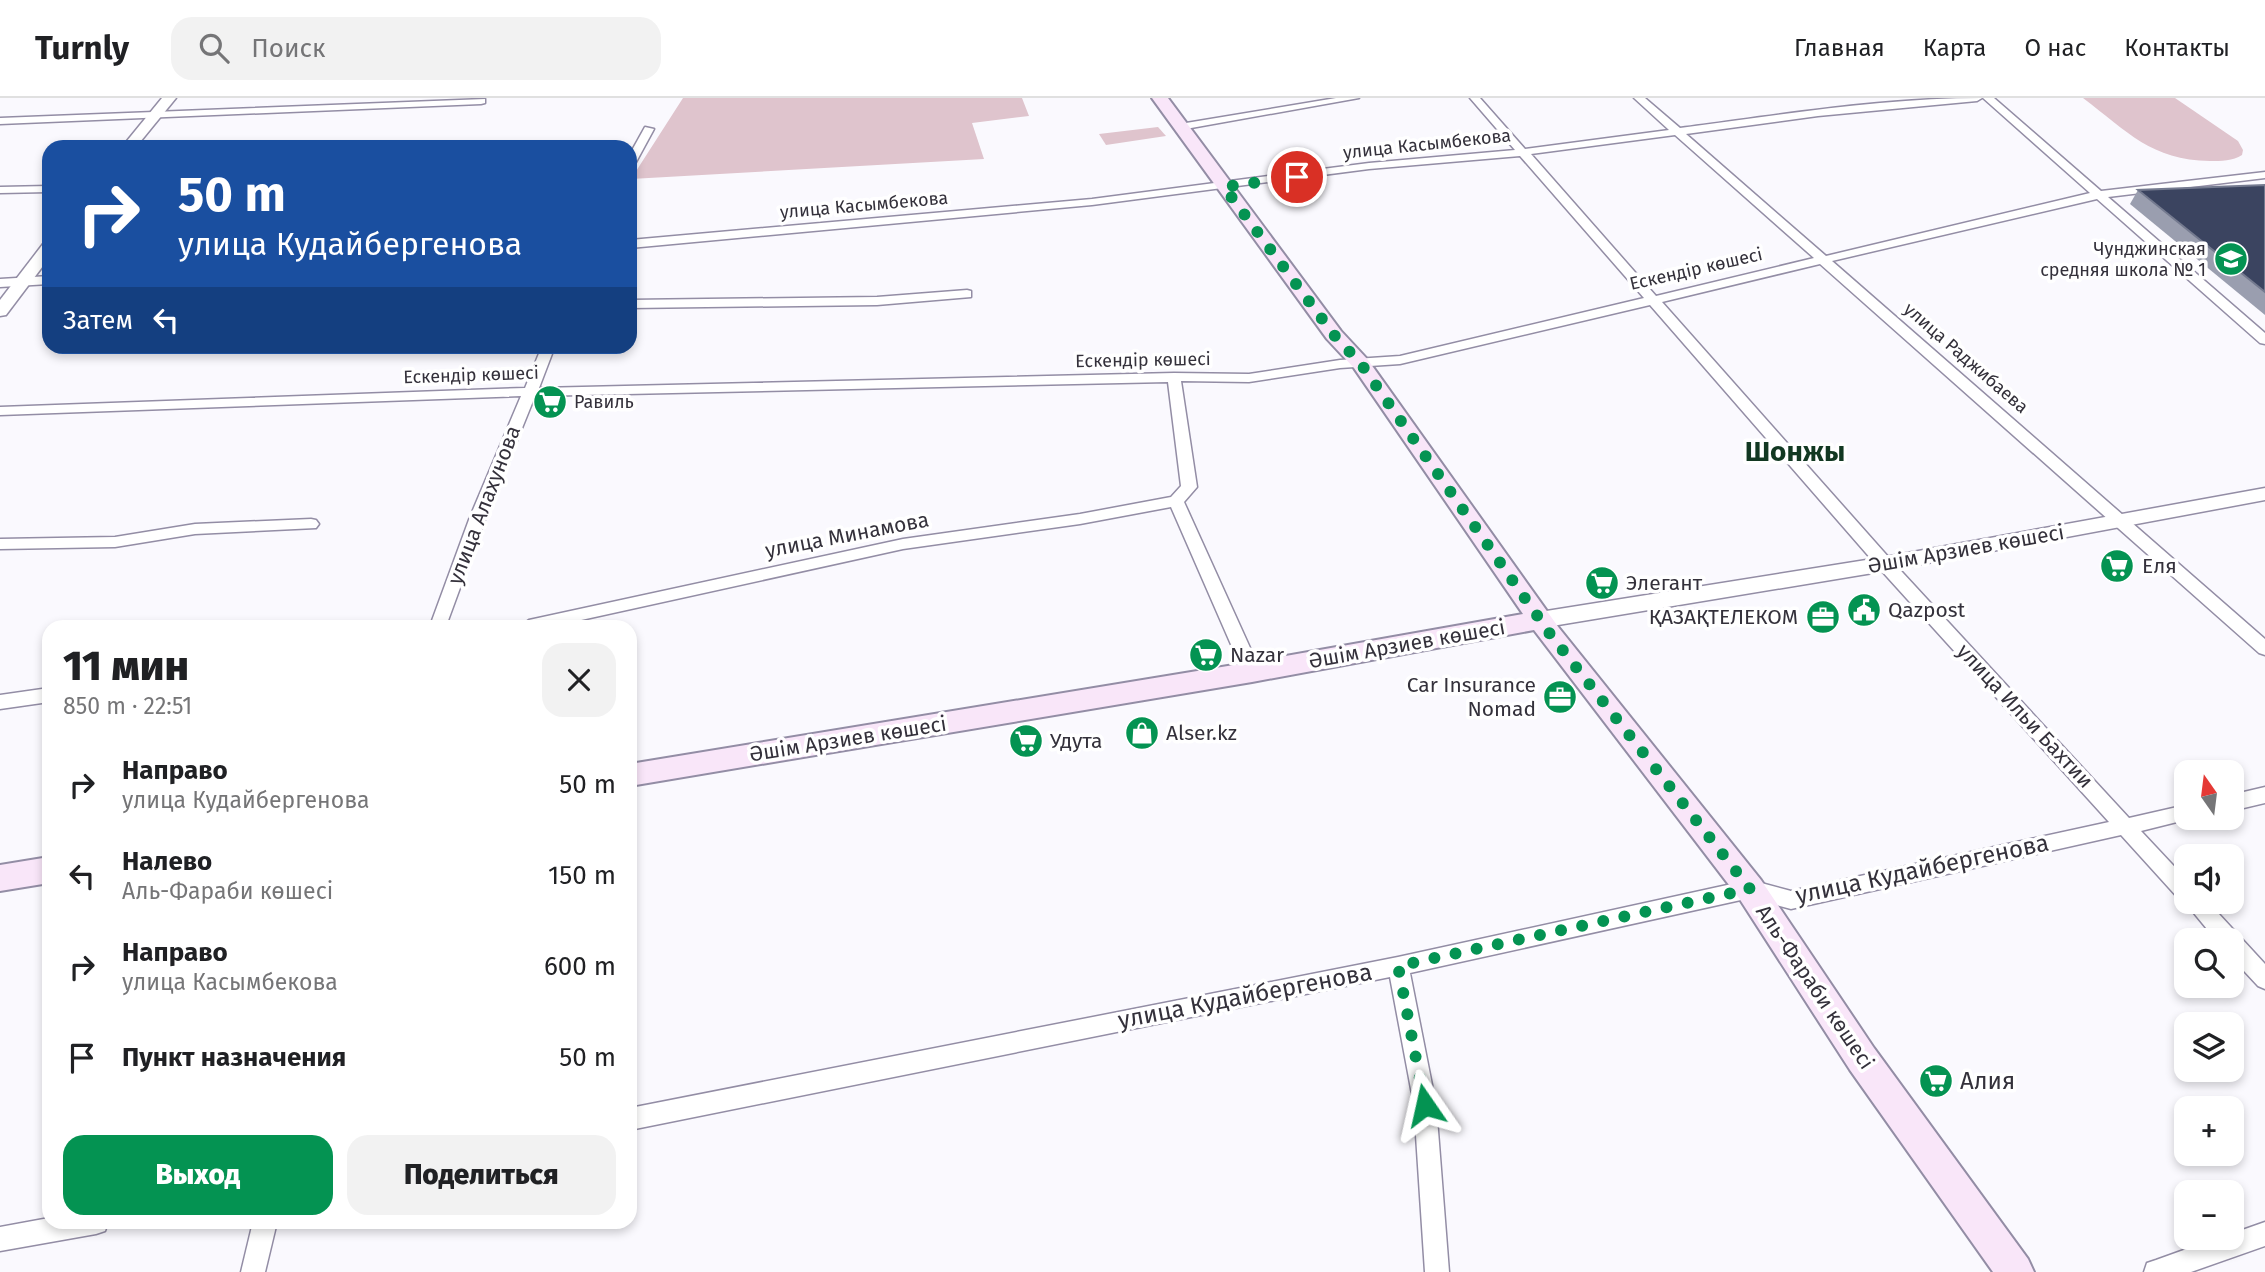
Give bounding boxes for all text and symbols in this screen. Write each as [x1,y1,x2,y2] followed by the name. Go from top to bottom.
[171,17,661,80] search box
[35,28,129,68] text: Turnly
[195,29,233,67] icon: search
[251,33,325,64] text: Поиск
[1794,34,1885,62] text: Главная
[1923,34,1986,62] text: Карта
[2024,34,2086,62] text: О нас
[2124,34,2230,62] text: Контакты
[1342,124,1512,164] street label: улица Касымбекова
[1267,147,1327,207] pin
[1278,158,1316,196] icon: arrive
[178,165,286,224] text: 50 m
[63,168,154,259] icon: right
[779,187,949,223] street label: улица Касымбекова
[178,225,522,263] text: улица Кудайбергенова
[2040,238,2206,281] place label: Чунджинская средняя школа № 1
[2212,240,2250,278] school or university icon: Чунджинская средняя школа № 1
[1627,243,1765,295] street label: Ескендір көшесі
[1899,298,2033,418] street label: улица Раджибаева
[147,301,185,339] icon: left
[63,305,133,336] text: Затем
[1075,348,1211,372] street label: Ескендір көшесі
[403,362,539,388] street label: Ескендір көшесі
[531,383,569,421] supermarket icon: Равиль
[574,391,634,413] place label: Равиль
[442,422,526,588] street label: улица Алахунова
[1745,435,1845,468] district label: Шонжы
[763,506,931,564] street label: улица Минамова
[1866,519,2066,579] street label: Әшім Арзиев көшесі
[2098,547,2136,585] supermarket icon: Еля
[2142,553,2177,579] place label: Еля
[1583,564,1621,602] supermarket icon: Элегант
[1626,570,1703,596] place label: Элегант
[1845,591,1883,629] public building icon: Qazpost
[1888,597,1965,623] place label: Qazpost
[1804,598,1842,636] office icon: ҚАЗАҚТЕЛЕКОМ
[1649,604,1798,630] place label: ҚАЗАҚТЕЛЕКОМ
[1307,614,1507,674] street label: Әшім Арзиев көшесі
[1187,636,1225,674] supermarket icon: Nazar
[1951,638,2099,794] street label: улица Ильи Бахтии
[63,641,189,691] text: 11 мин
[1230,642,1284,668] place label: Nazar
[542,643,616,717] button: close
[1407,672,1536,722] place label: Car Insurance Nomad
[1541,678,1579,716] office icon: Car Insurance Nomad
[63,692,192,720] text: 850 m · 22:51
[748,711,948,767] street label: Әшім Арзиев көшесі
[1123,714,1161,752] shop icon: Alser.kz
[1166,720,1237,746] place label: Alser.kz
[1007,722,1045,760] supermarket icon: Удута
[1050,728,1102,754] place label: Удута
[122,755,228,786] text: Направо
[2174,760,2244,830] north arrow
[2174,760,2244,1250] map controls
[63,766,101,804] icon: right
[559,769,616,800] text: 50 m
[122,786,369,814] text: улица Кудайбергенова
[1793,828,2051,910] street label: улица Кудайбергенова
[2174,844,2244,914] button: sound
[122,846,212,877] text: Налево
[63,857,101,895] icon: left
[548,860,616,891] text: 150 m
[122,877,333,905] text: Аль-Фараби көшесі
[1750,900,1880,1074] street label: Аль-Фараби көшесі
[2174,928,2244,998] button: search
[122,937,228,968] text: Направо
[63,948,101,986] icon: right
[544,951,616,982] text: 600 m
[1116,958,1374,1034] street label: улица Кудайбергенова
[122,968,338,996] text: улица Касымбекова
[2174,1012,2244,1082] button: layers
[63,1039,101,1077] icon: arrive
[122,1042,346,1073] text: Пункт назначения
[559,1042,616,1073] text: 50 m
[1917,1062,1955,1100] supermarket icon: Алия
[1960,1067,2015,1095] place label: Алия
[1388,1068,1462,1142] position arrow
[2174,1096,2244,1166] button: +
[63,1135,333,1215] button: Выход
[347,1135,616,1215] button: Поделиться
[2174,1180,2244,1250] button: −

